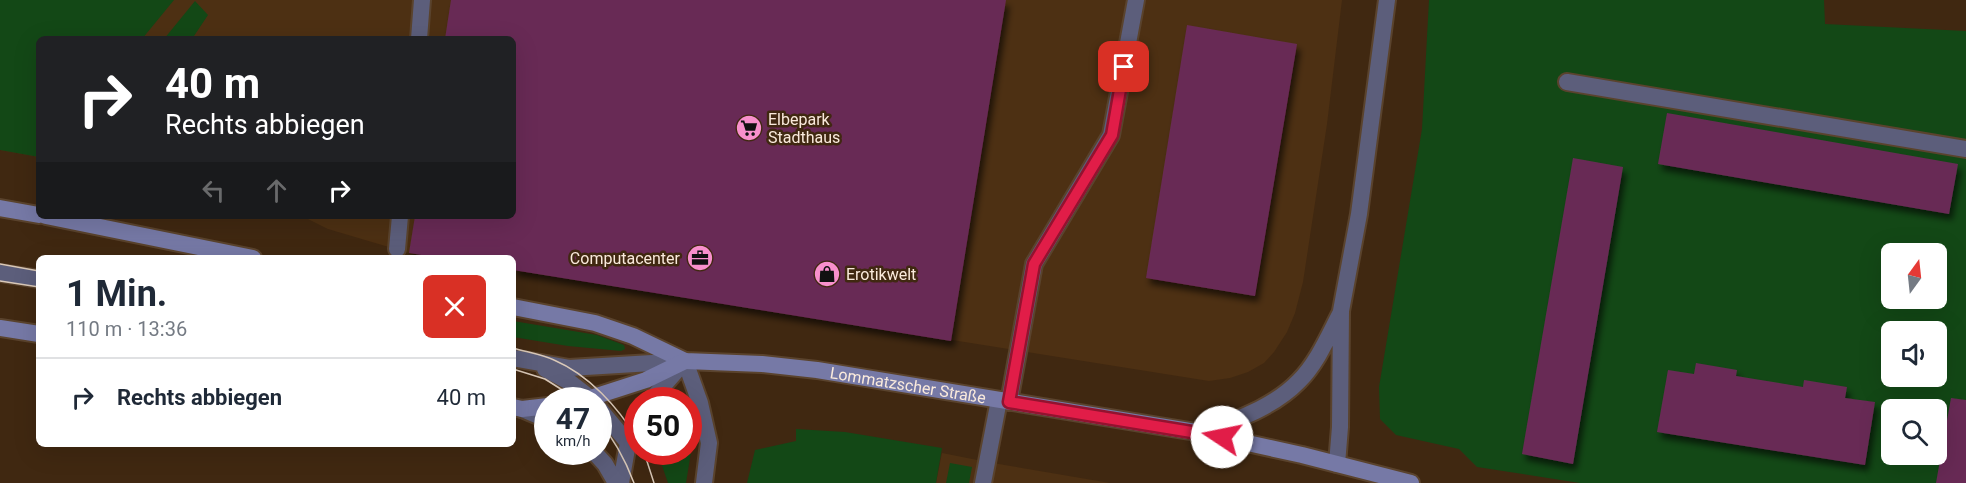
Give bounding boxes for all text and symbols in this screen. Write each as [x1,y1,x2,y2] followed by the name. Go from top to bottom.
[1098,41,1149,92] pin
[1107,50,1140,83] icon: arrive
[165,59,260,108] text: 40 m
[66,60,144,138] icon: right
[165,109,365,141] text: Rechts abbiegen
[768,110,840,147] place label: Elbepark Stadthaus
[734,113,764,143] supermarket icon: Elbepark Stadthaus
[197,174,230,207] icon: left
[260,174,293,207] icon: ahead
[323,174,356,207] icon: right
[685,243,715,273] office icon: Computacenter
[1881,243,1947,309] north arrow
[1881,243,1947,465] map controls
[570,249,681,268] place label: Computacenter
[812,259,842,289] shop icon: Erotikwelt
[846,265,916,284] place label: Erotikwelt
[66,273,167,315] text: 1 Min.
[423,275,486,338] button: close
[66,317,187,341] text: 110 m · 13:36
[1881,321,1947,387] button: sound
[829,363,987,407] street label: Lommatzscher Straße
[66,381,99,414] icon: right
[117,385,282,410] text: Rechts abbiegen
[437,385,486,410] text: 40 m
[624,387,702,465] speed limit sign: 50
[1881,399,1947,465] button: search
[556,401,590,436] text: 47
[1190,405,1254,469] position arrow
[555,432,591,450] text: km/h

